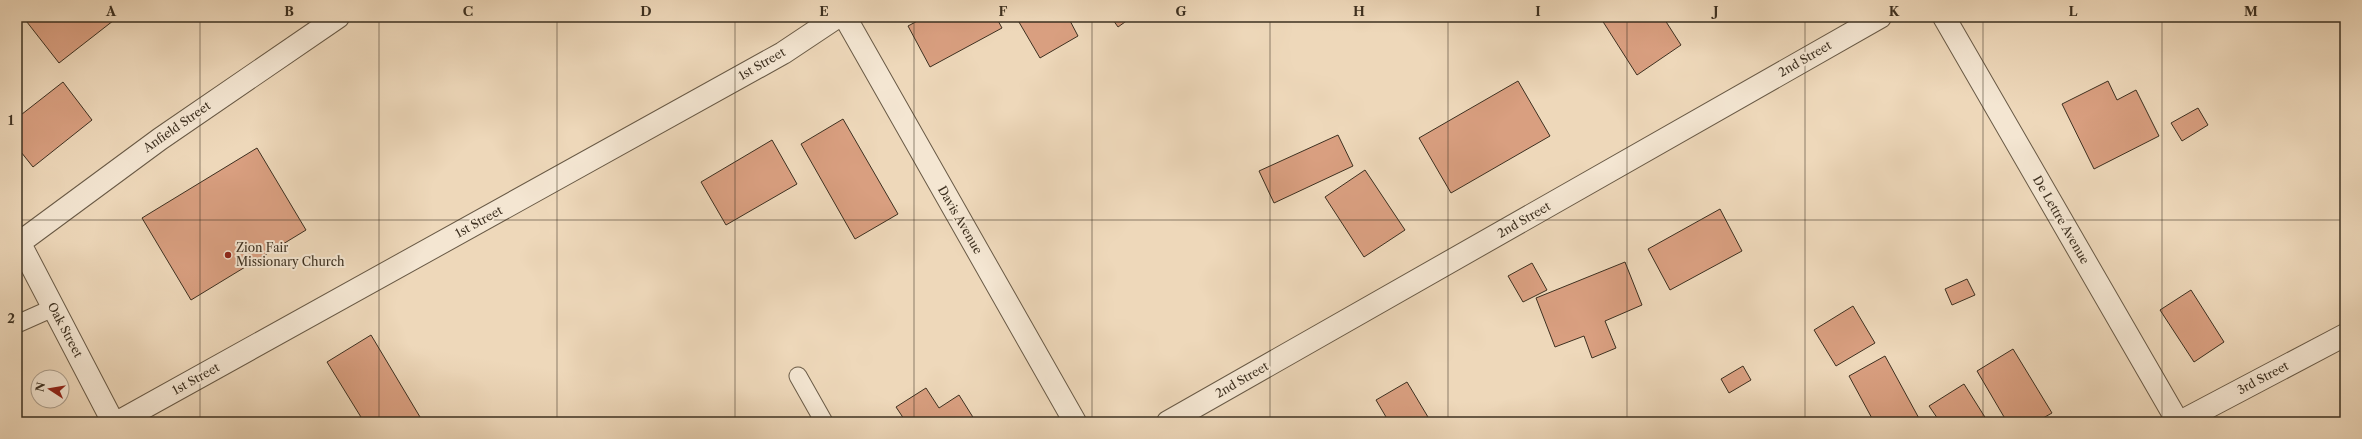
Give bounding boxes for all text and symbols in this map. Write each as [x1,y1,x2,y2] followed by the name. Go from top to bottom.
[105,3,117,19] text: A
[284,3,294,19] text: B
[463,3,473,19] text: C
[640,3,652,19] text: D
[819,3,829,19] text: E
[999,3,1008,19] text: F
[1175,3,1187,19] text: G
[1353,3,1365,19] text: H
[1535,3,1541,19] text: I
[1711,3,1719,19] text: J
[1889,3,1900,19] text: K
[2069,3,2078,19] text: L
[2244,3,2258,19] text: M
[1775,37,1835,80] street label: 2nd Street
[736,44,789,83] street label: 1st Street
[139,97,214,156] street label: Anfield Street
[8,112,14,128] text: 1
[2030,173,2093,267] street label: De Lettre Avenue
[935,183,986,257] street label: Davis Avenue
[1494,198,1554,241] street label: 2nd Street
[453,202,506,241] street label: 1st Street
[236,240,345,269] place label: Zion Fair Missionary Church
[223,250,233,260] marker: Zion Fair Missionary Church
[45,300,87,361] street label: Oak Street
[7,310,15,326] text: 2
[2235,357,2292,397] street label: 3rd Street
[1212,358,1272,401] street label: 2nd Street
[170,359,223,398] street label: 1st Street
[30,369,70,409] north arrow
[32,380,48,393] text: N

